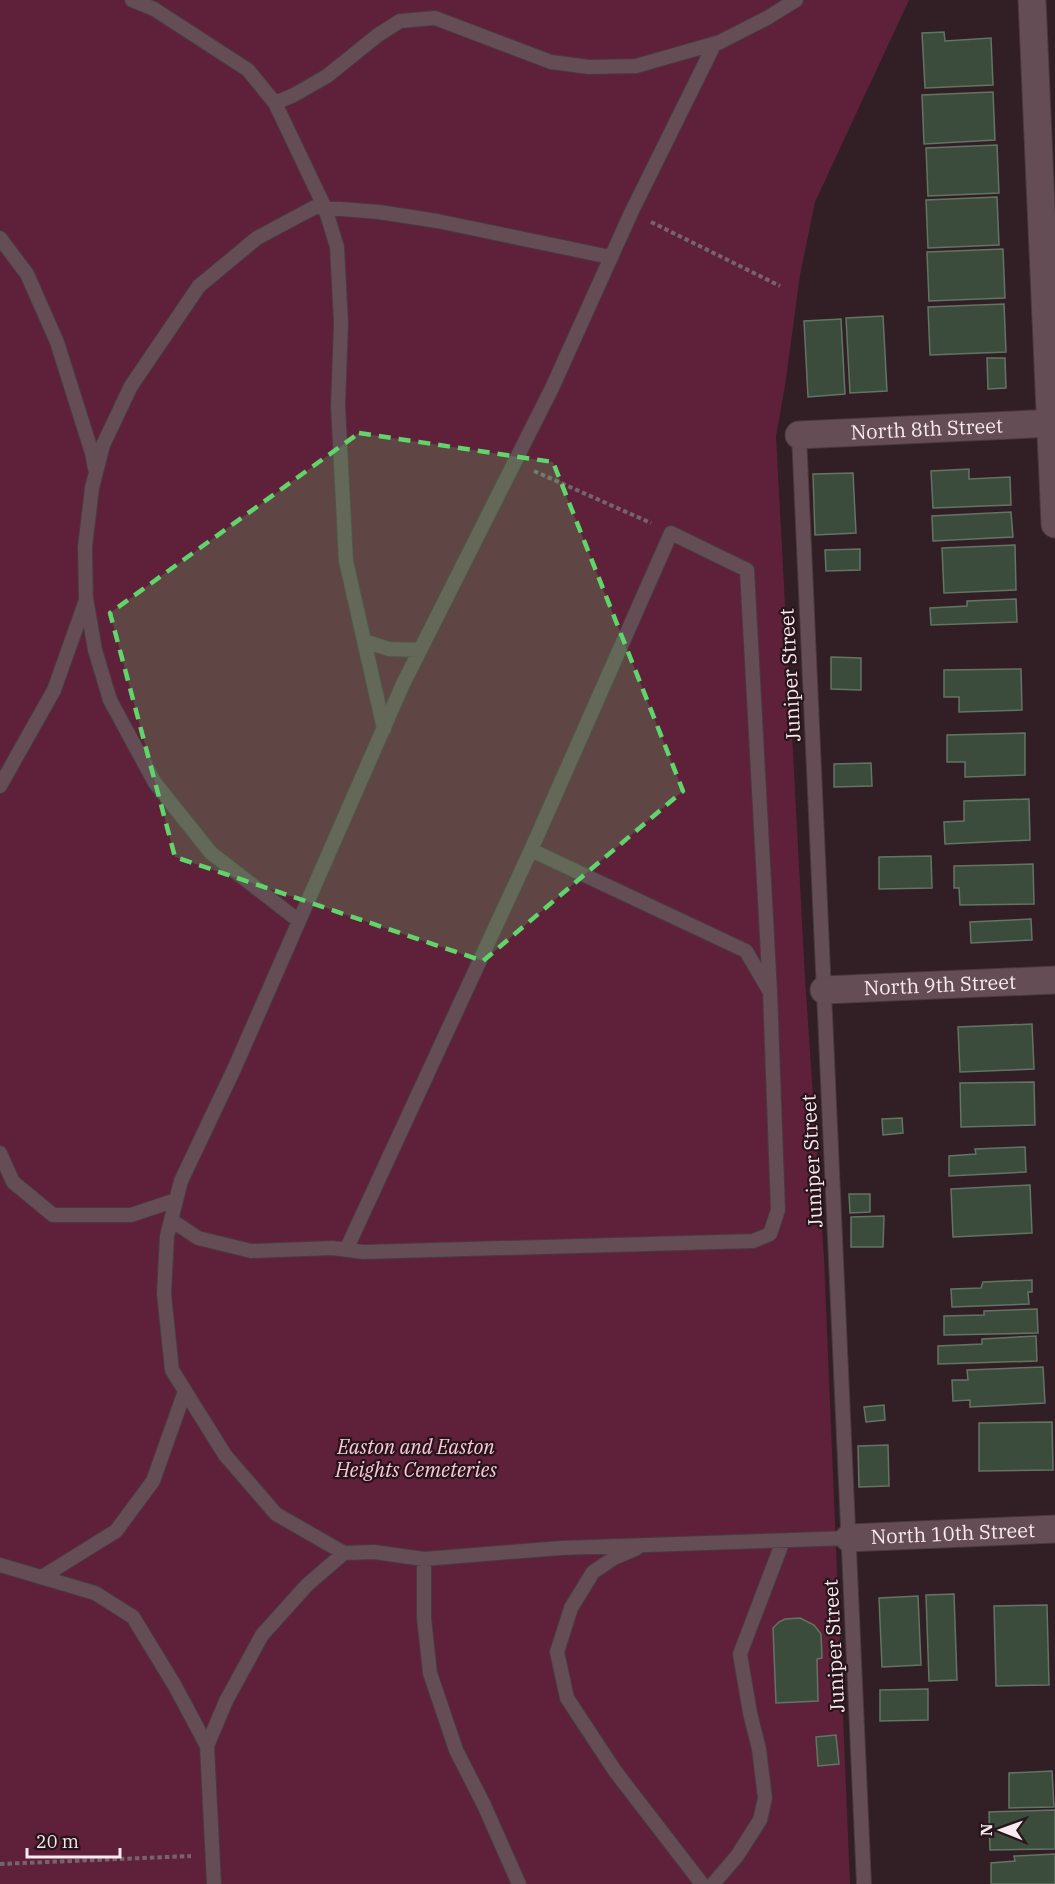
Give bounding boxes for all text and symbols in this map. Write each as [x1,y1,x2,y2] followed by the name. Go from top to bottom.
[850,411,1004,446] street label: North 8th Street
[773,608,806,742] street label: Juniper Street
[863,968,1017,1001] street label: North 9th Street
[795,1094,828,1228] street label: Juniper Street
[334,1433,497,1483] park label: Easton and Easton Heights Cemeteries
[870,1516,1036,1550] street label: North 10th Street
[817,1579,850,1713] street label: Juniper Street
[971,1800,1031,1860] north arrow
[27,1821,120,1859] scale bar
[976,1823,996,1836] text: N
[36,1830,79,1853] text: 20 m

